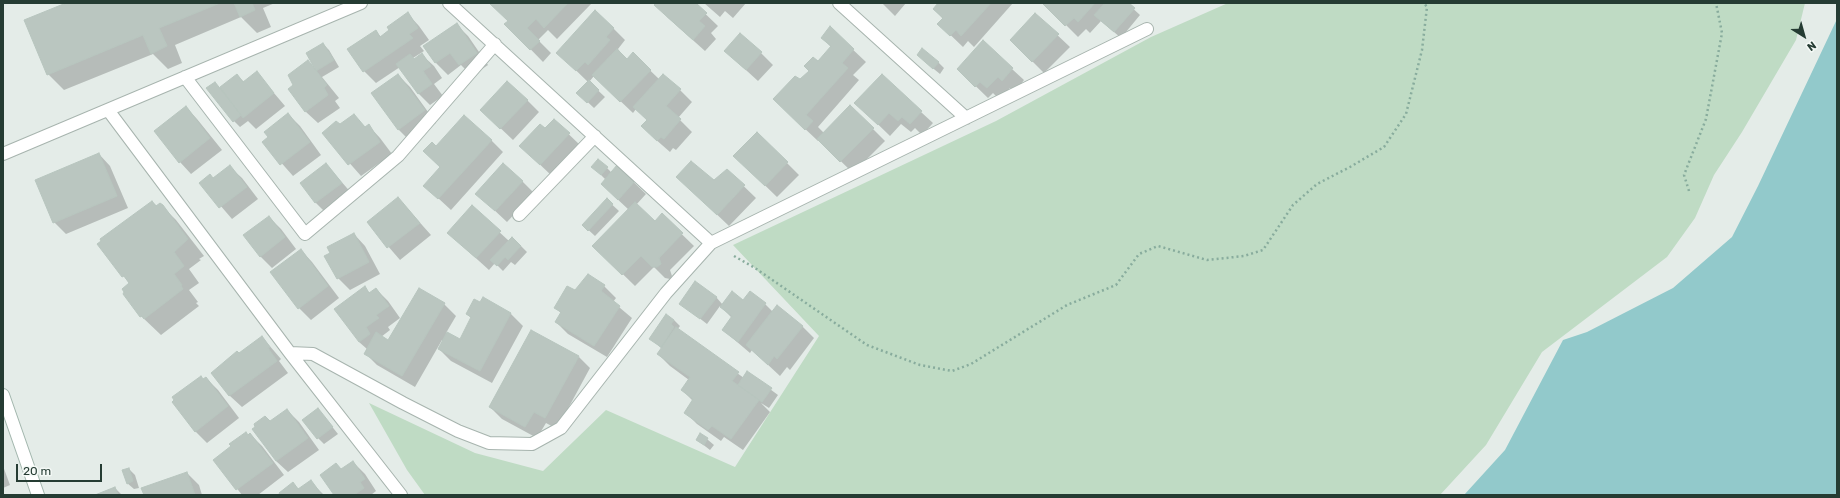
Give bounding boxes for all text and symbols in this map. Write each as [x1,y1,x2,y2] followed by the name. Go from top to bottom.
[1784,16,1824,56] north arrow
[1804,38,1819,54] text: N
[18,456,104,482] scale bar
[23,464,51,478] text: 20 m

